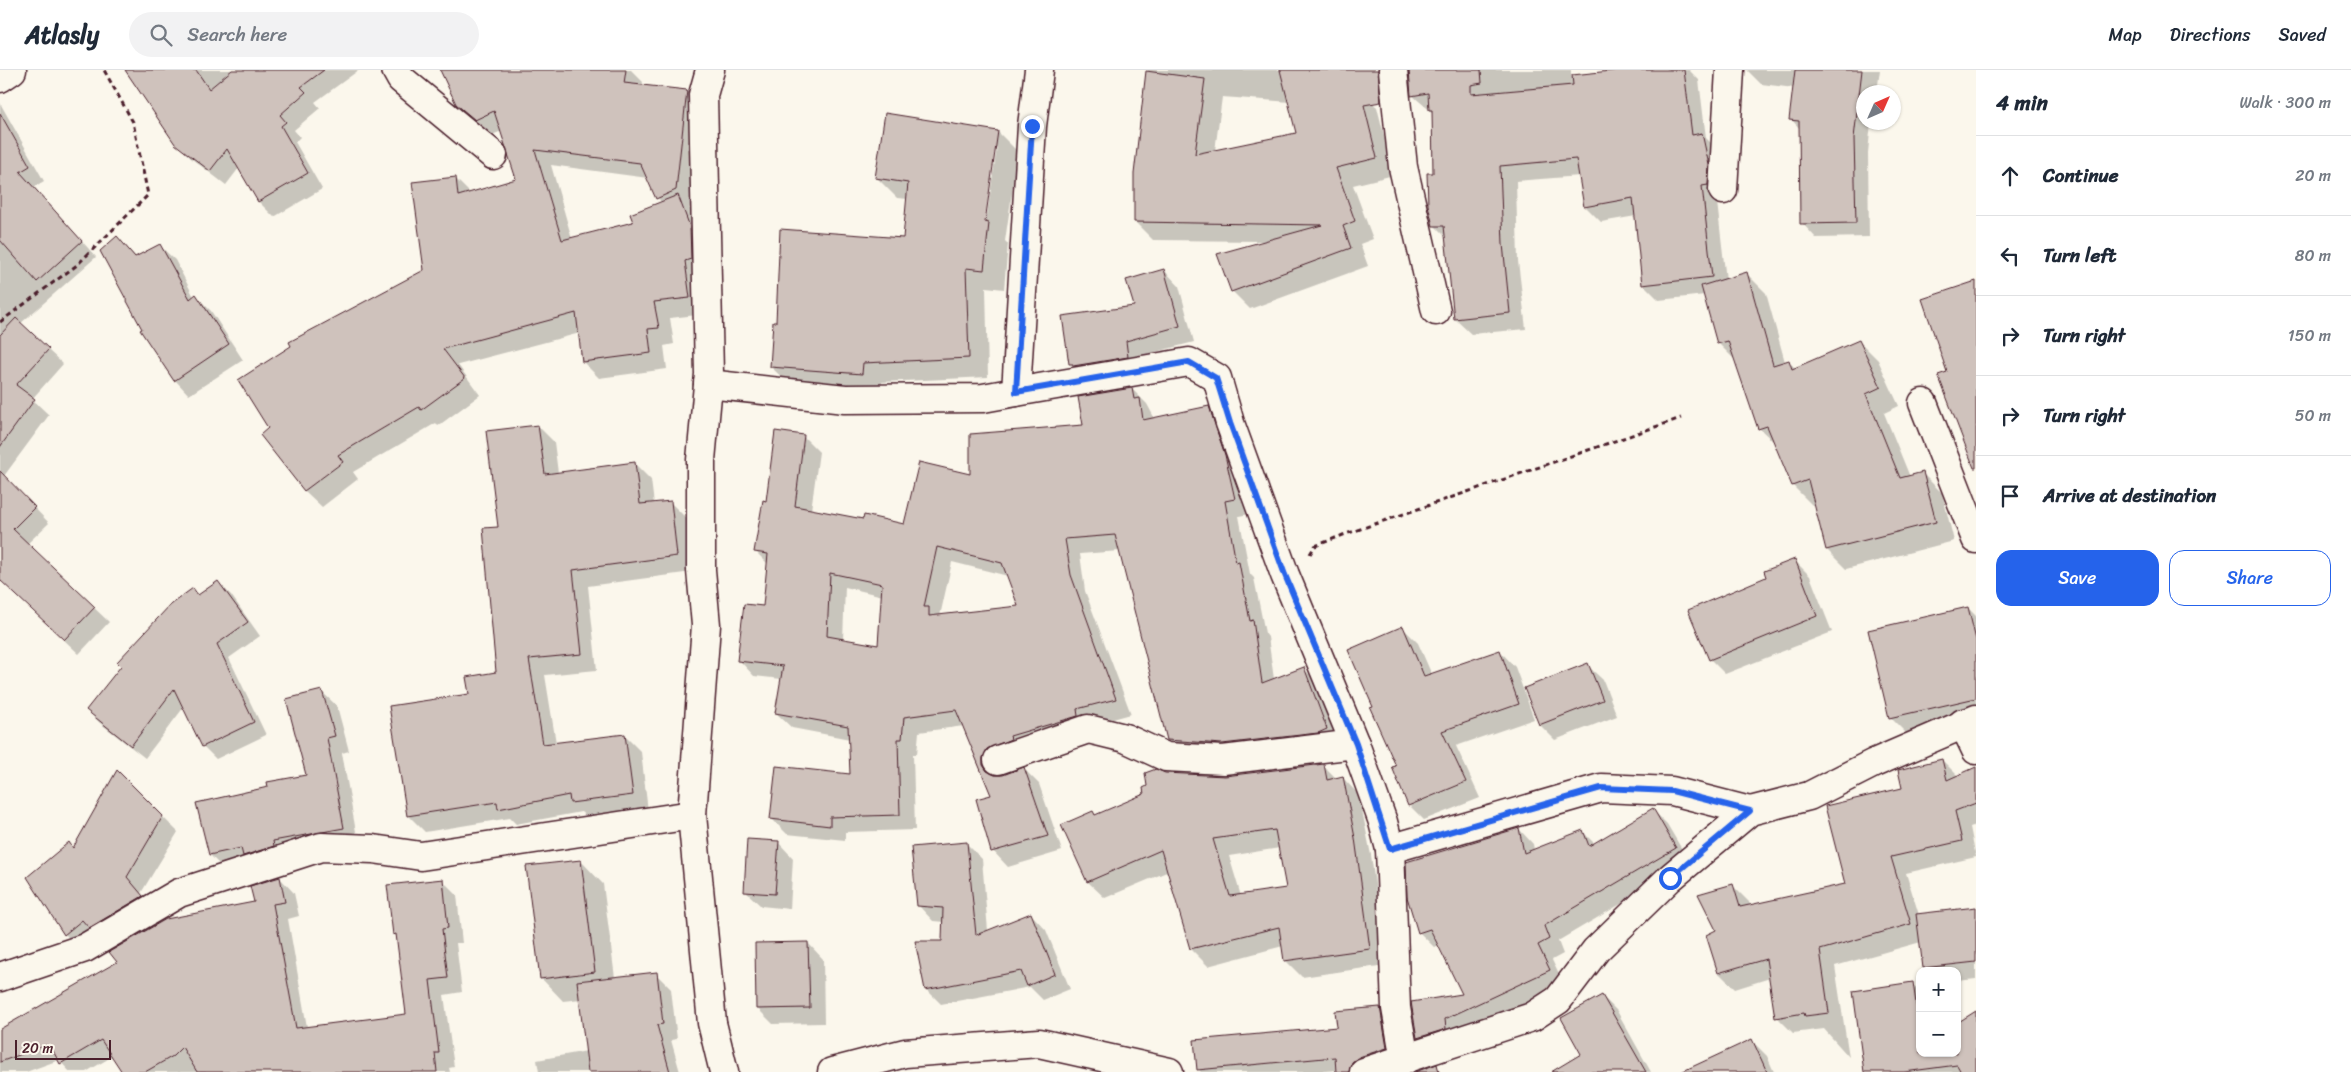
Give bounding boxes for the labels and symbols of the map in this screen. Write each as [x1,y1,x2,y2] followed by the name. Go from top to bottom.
[1856,85,1901,130] north arrow
[1021,115,1044,138] route end
[1659,867,1682,890] route start
[15,1037,111,1060] scale bar

